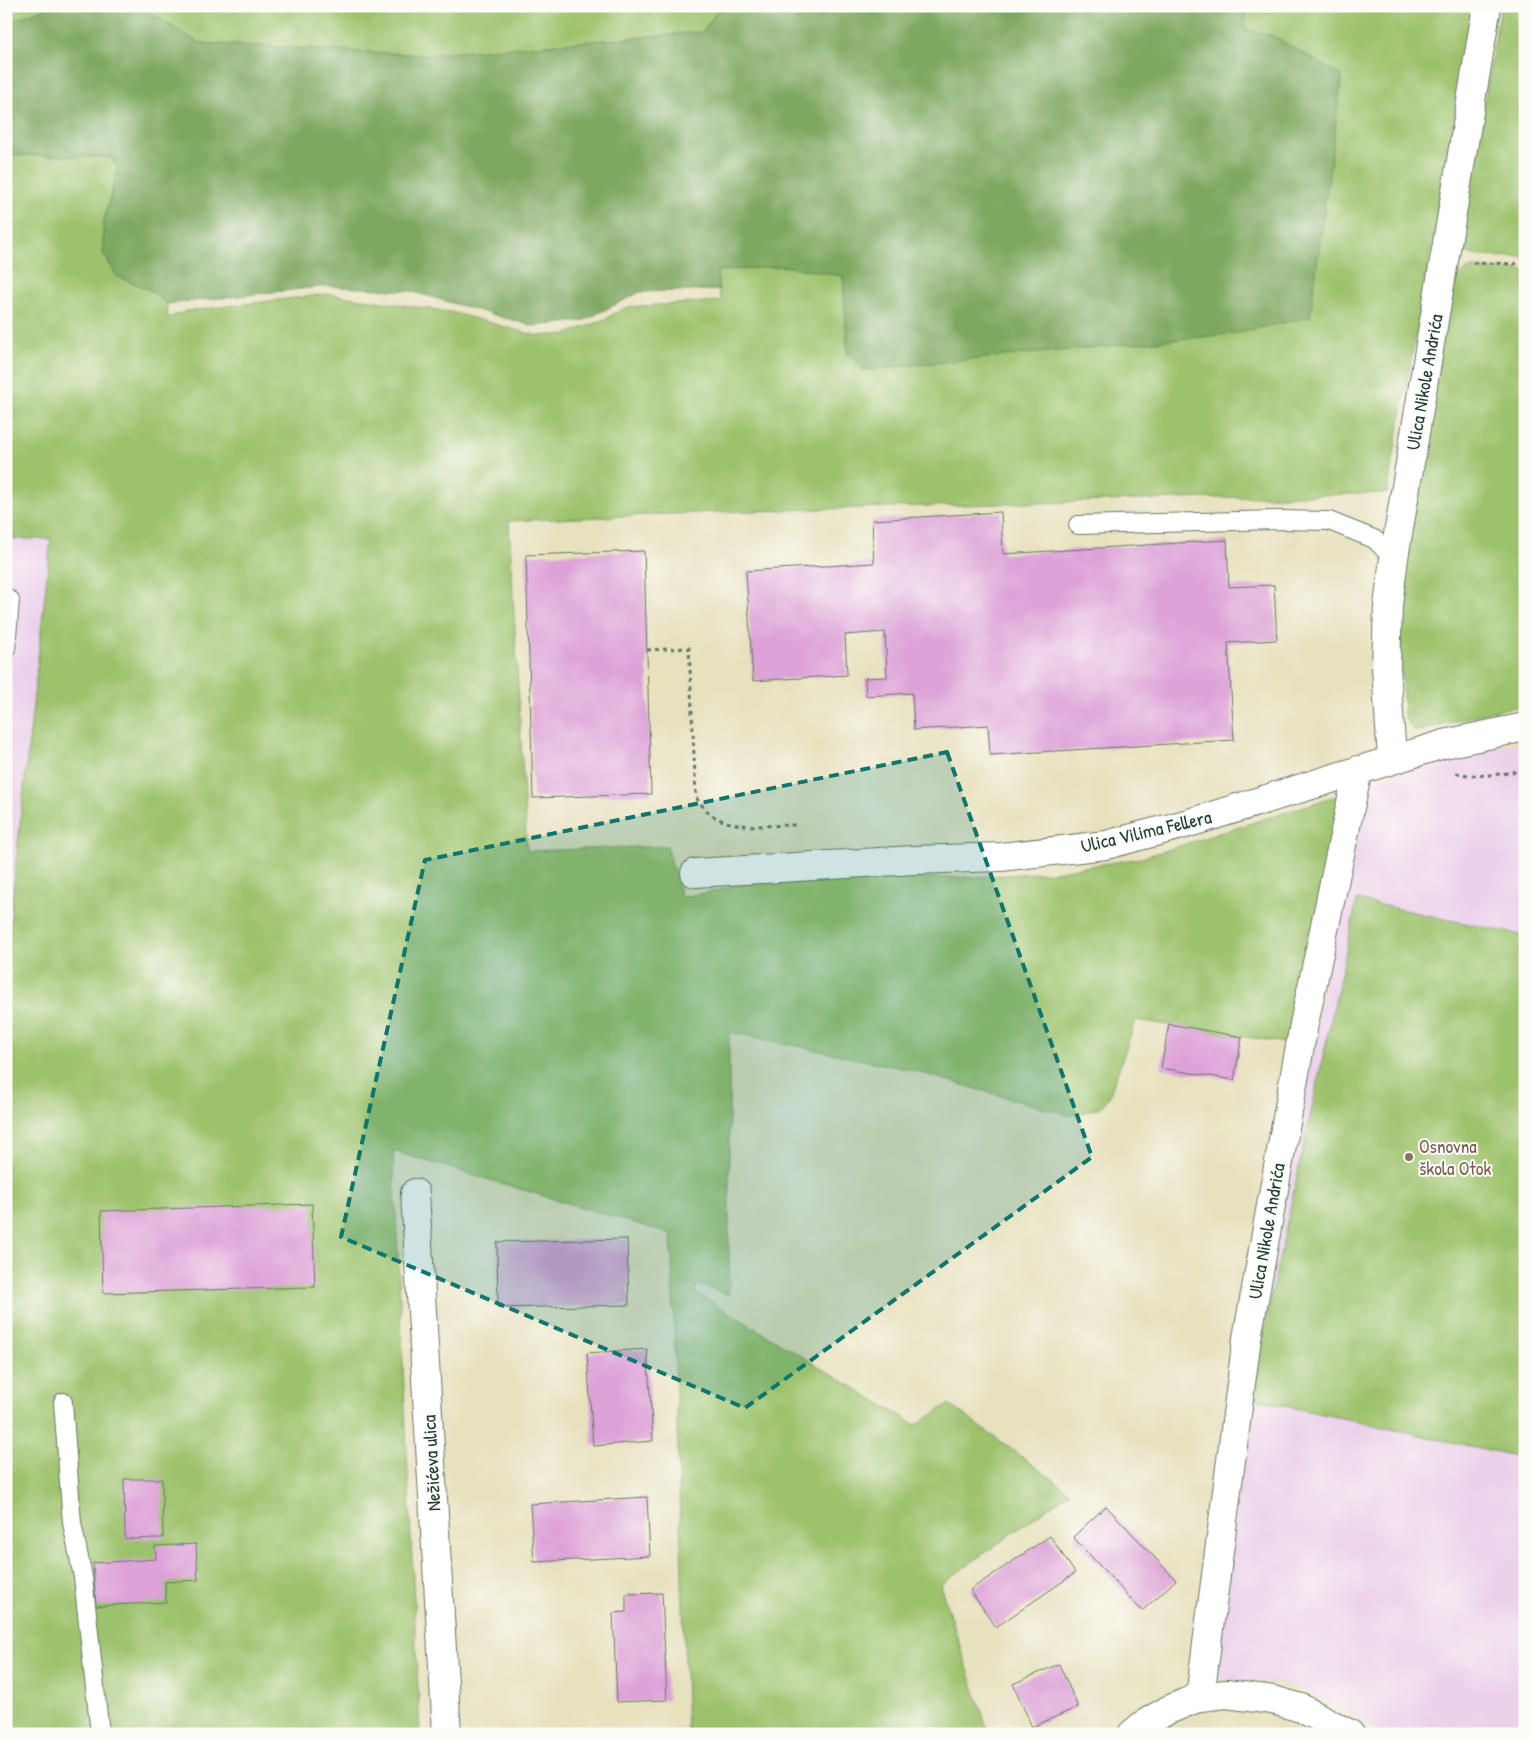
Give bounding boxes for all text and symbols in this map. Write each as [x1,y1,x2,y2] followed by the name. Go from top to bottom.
[1399,311,1449,452] street label: Ulica Nikole Andrića
[1078,803,1214,859] street label: Ulica Vilima Fellera
[1419,1133,1491,1181] place label: Osnovna škola Otok
[1403,1151,1415,1163] marker: Osnovna škola Otok
[1241,1160,1291,1301] street label: Ulica Nikole Andrića
[415,1414,446,1512] street label: Nežićeva ulica

